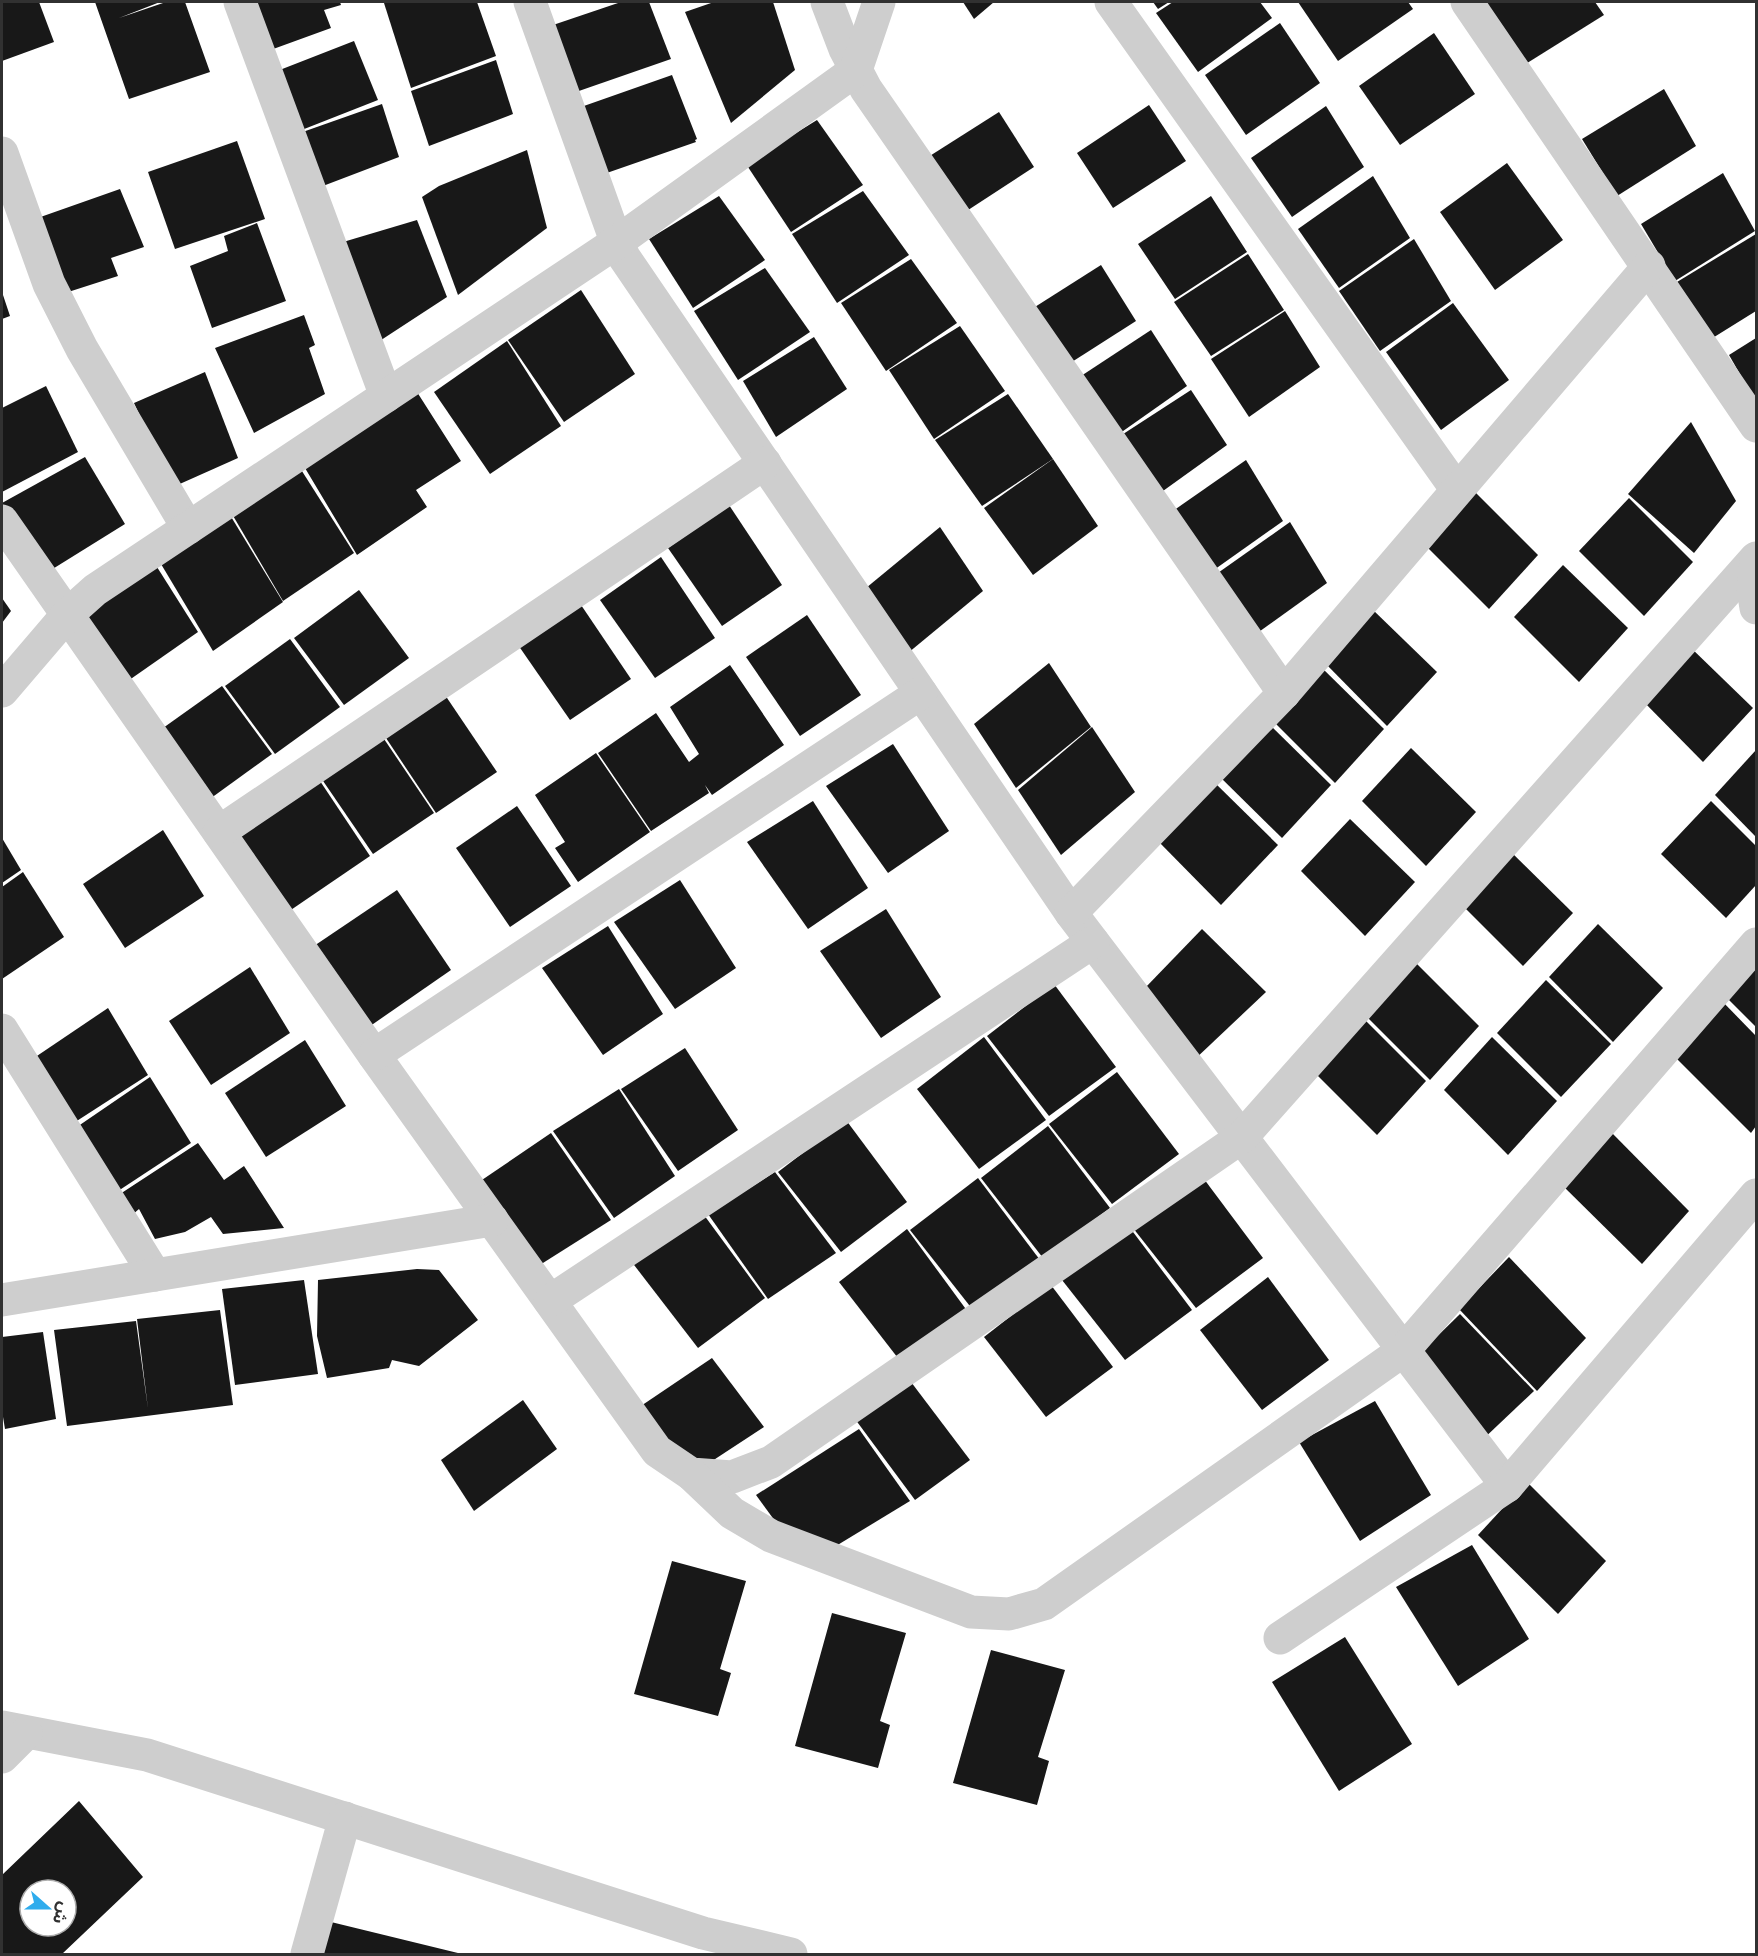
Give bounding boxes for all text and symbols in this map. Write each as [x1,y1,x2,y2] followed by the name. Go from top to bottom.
[18,1878,78,1938] north arrow
[48,1899,74,1927] text: ش

